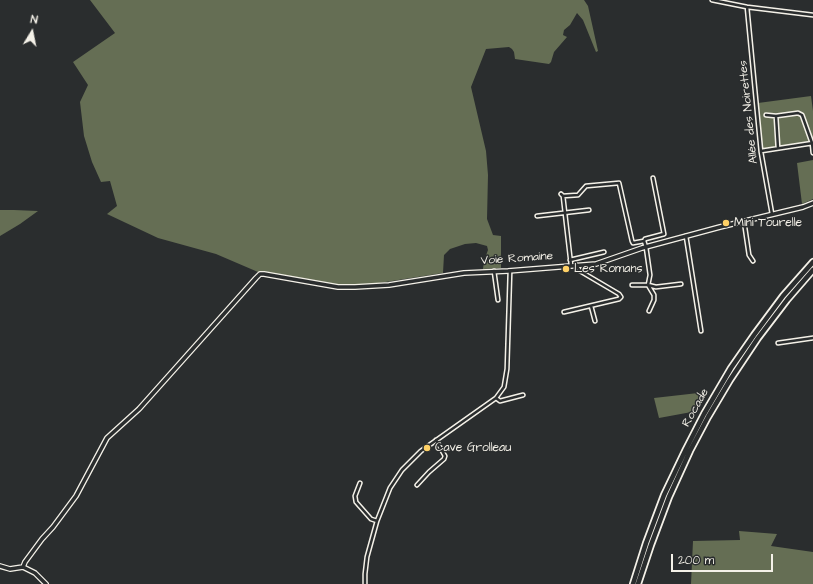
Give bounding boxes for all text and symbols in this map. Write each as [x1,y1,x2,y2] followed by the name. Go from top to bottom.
[12,12,52,52] north arrow
[29,12,39,28] text: N
[736,59,762,165] street label: Allée des Noirettes
[734,216,802,230] place label: Mini Tourelle
[721,218,731,228] marker: Mini Tourelle
[480,249,554,269] street label: Voie Romaine
[574,262,642,276] place label: Les Romans
[561,264,571,274] marker: Les Romans
[680,386,712,430] street label: Rocade
[435,441,511,455] place label: Cave Grolleau
[422,443,432,453] marker: Cave Grolleau
[673,546,775,572] scale bar
[678,552,714,569] text: 200 m

